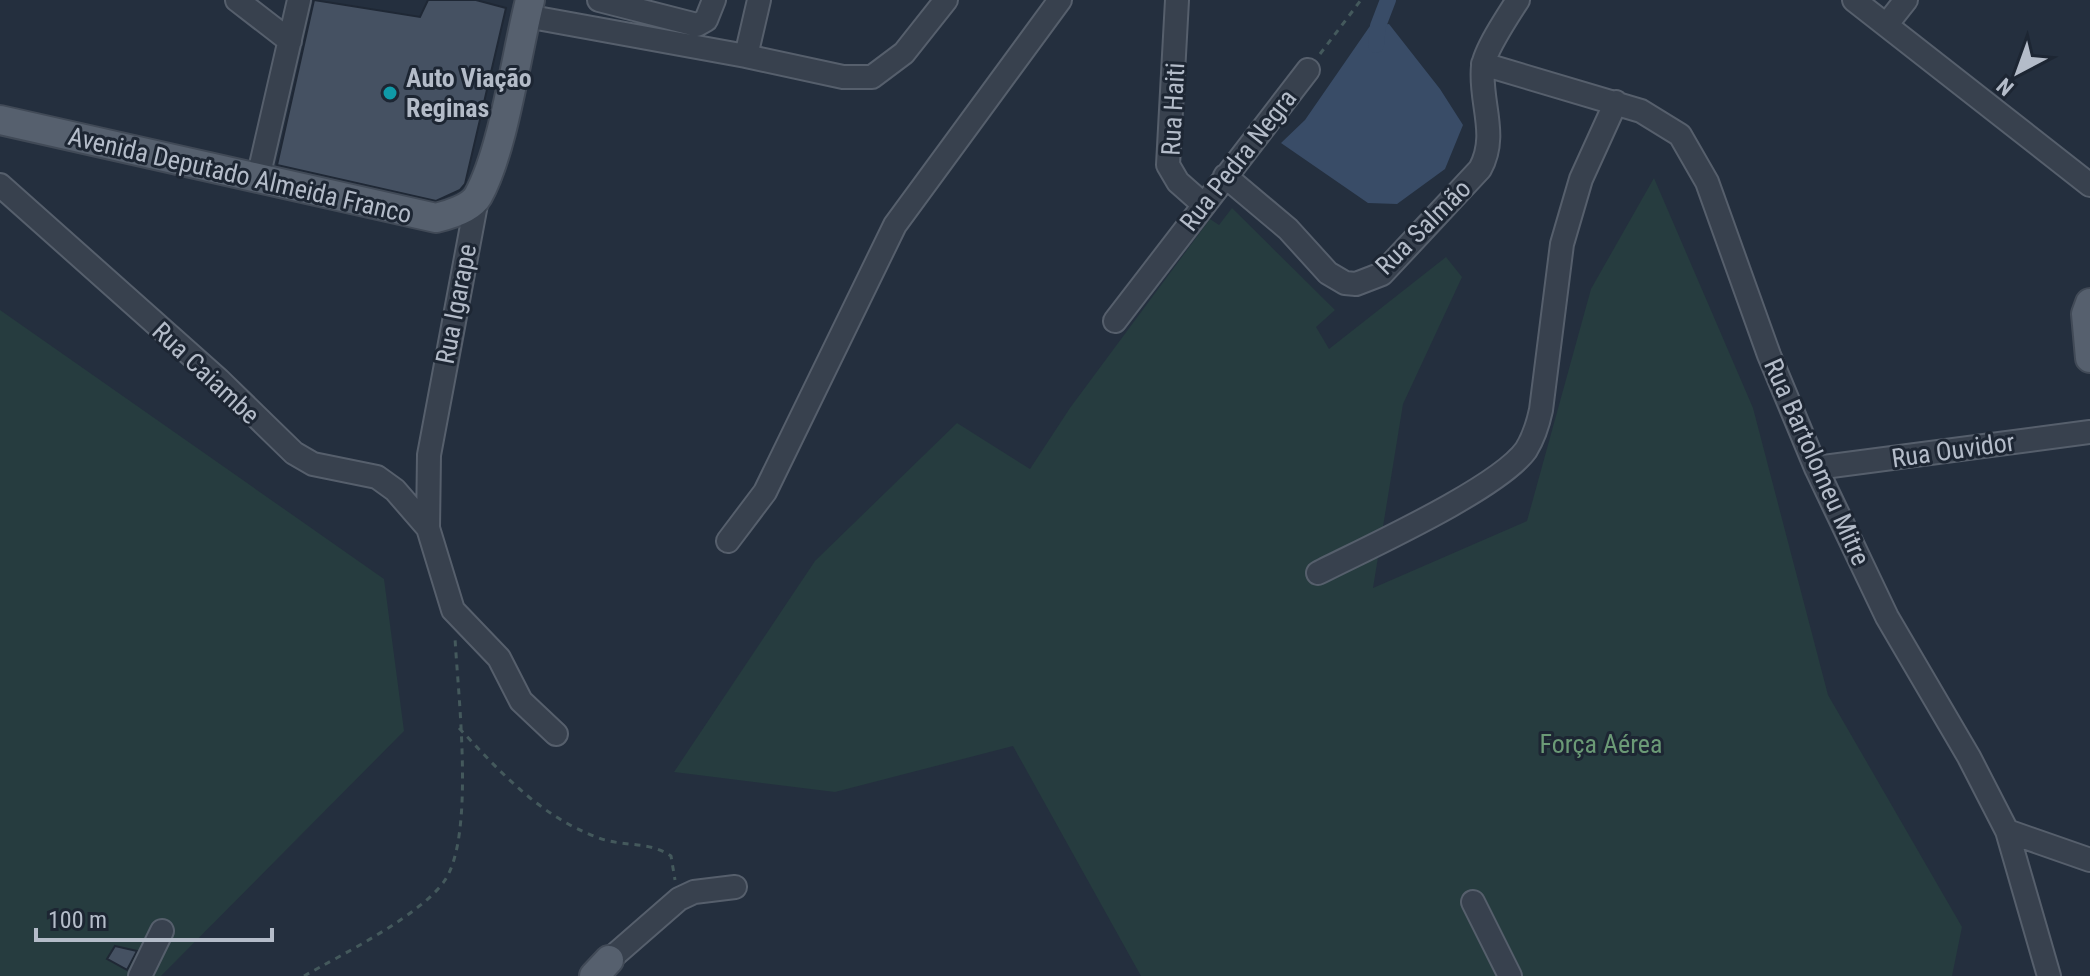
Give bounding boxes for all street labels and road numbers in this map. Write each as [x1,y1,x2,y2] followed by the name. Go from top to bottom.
[1156,62,1190,156] street label: Rua Haiti
[1174,83,1302,237] street label: Rua Pedra Negra
[65,121,415,229] street label: Avenida Deputado Almeida Franco
[1369,173,1477,281] street label: Rua Salmão
[430,242,482,366] street label: Rua Igarape
[146,316,266,430] street label: Rua Caiambe
[1758,354,1876,570] street label: Rua Bartolomeu Mitre
[1890,427,2017,473] street label: Rua Ouvidor

